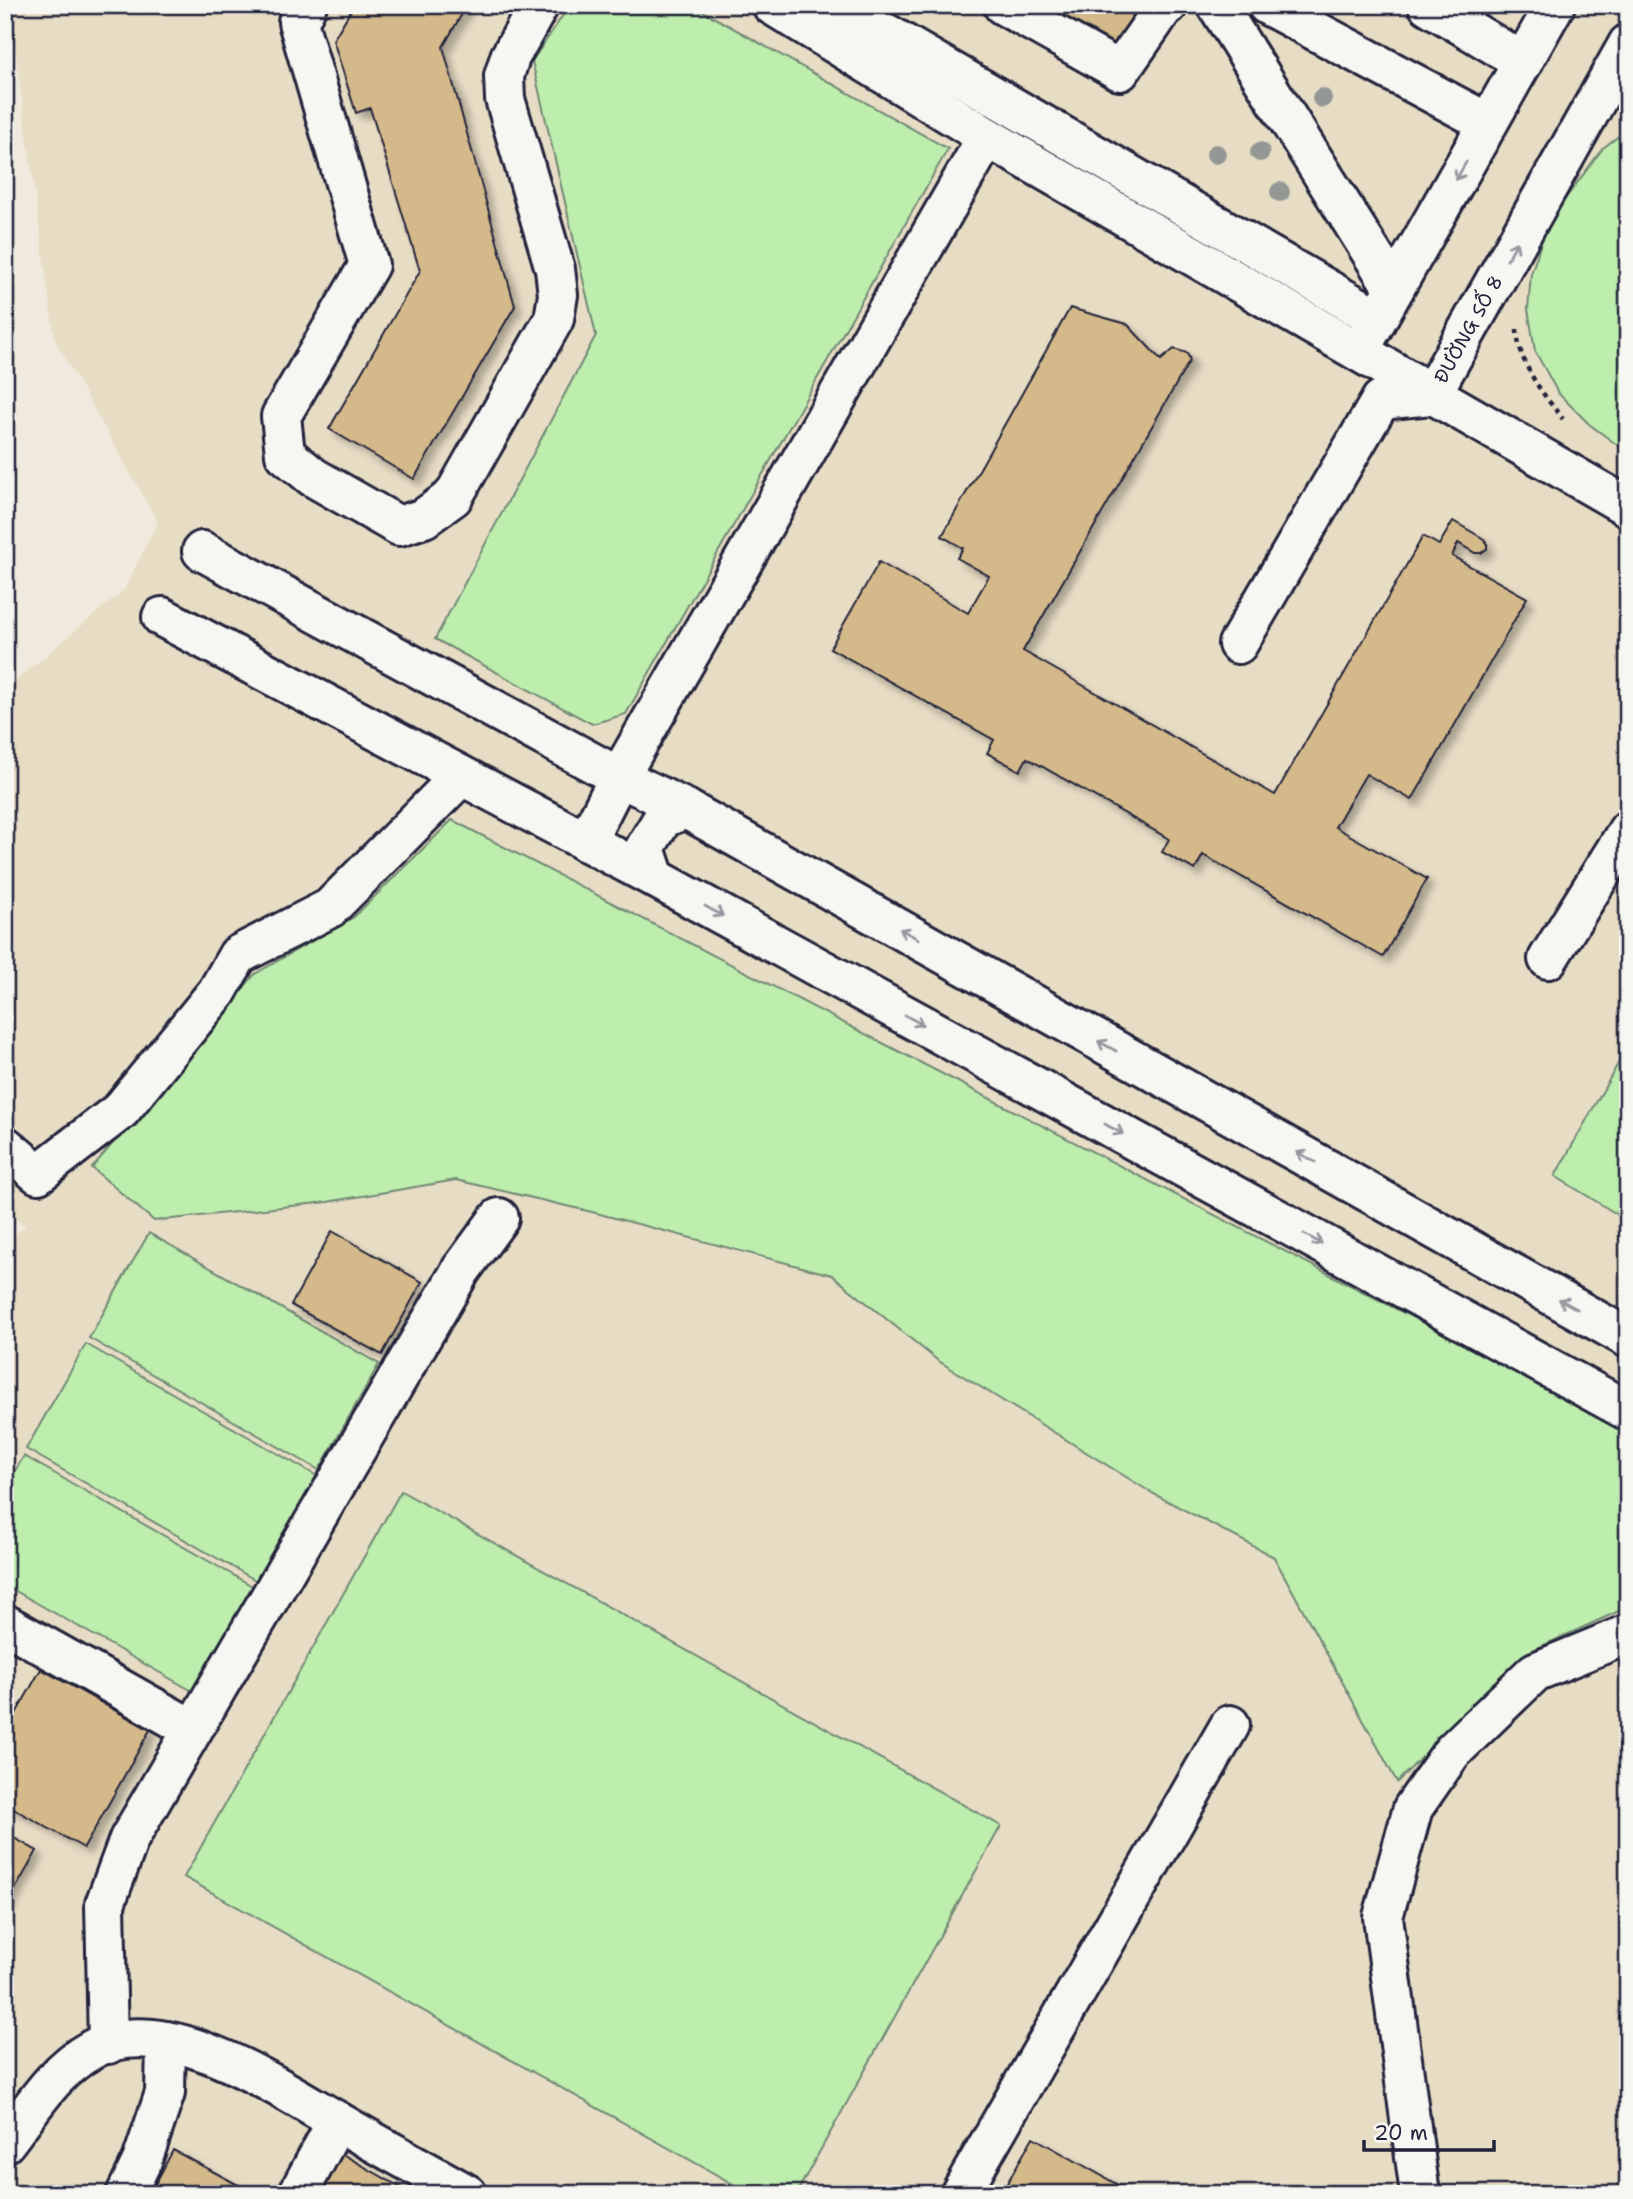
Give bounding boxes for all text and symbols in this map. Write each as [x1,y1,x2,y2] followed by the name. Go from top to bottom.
[1454,161,1468,181] one-way arrow
[1505,242,1519,262] one-way arrow
[1426,269,1508,388] street label: ĐƯỜNG SỐ 8
[704,904,724,918] one-way arrow
[899,927,920,940] one-way arrow
[903,1014,924,1027] one-way arrow
[1098,1039,1118,1053] one-way arrow
[1103,1122,1123,1136] one-way arrow
[1296,1150,1316,1164] one-way arrow
[1302,1232,1323,1246] one-way arrow
[1559,1297,1579,1311] one-way arrow
[1364,2108,1493,2152] scale bar
[1374,2119,1428,2147] text: 20 m

